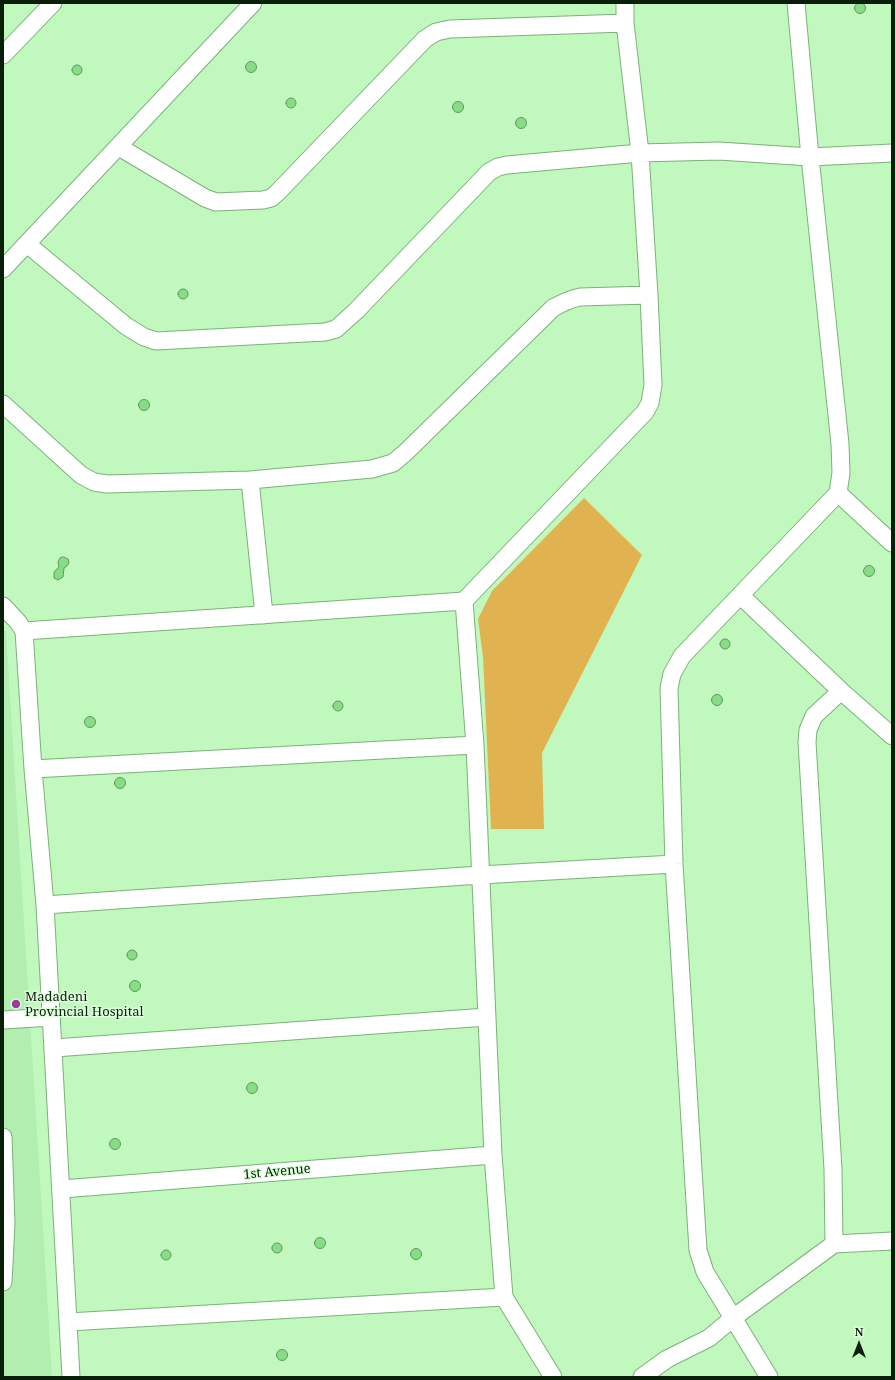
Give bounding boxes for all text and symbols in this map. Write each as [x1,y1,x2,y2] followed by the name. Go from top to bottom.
[25,989,144,1020] place label: Madadeni Provincial Hospital
[10,998,22,1010] marker: Madadeni Provincial Hospital
[243,1161,311,1183] street label: 1st Avenue
[839,1324,879,1364] north arrow
[855,1324,863,1339] text: N

